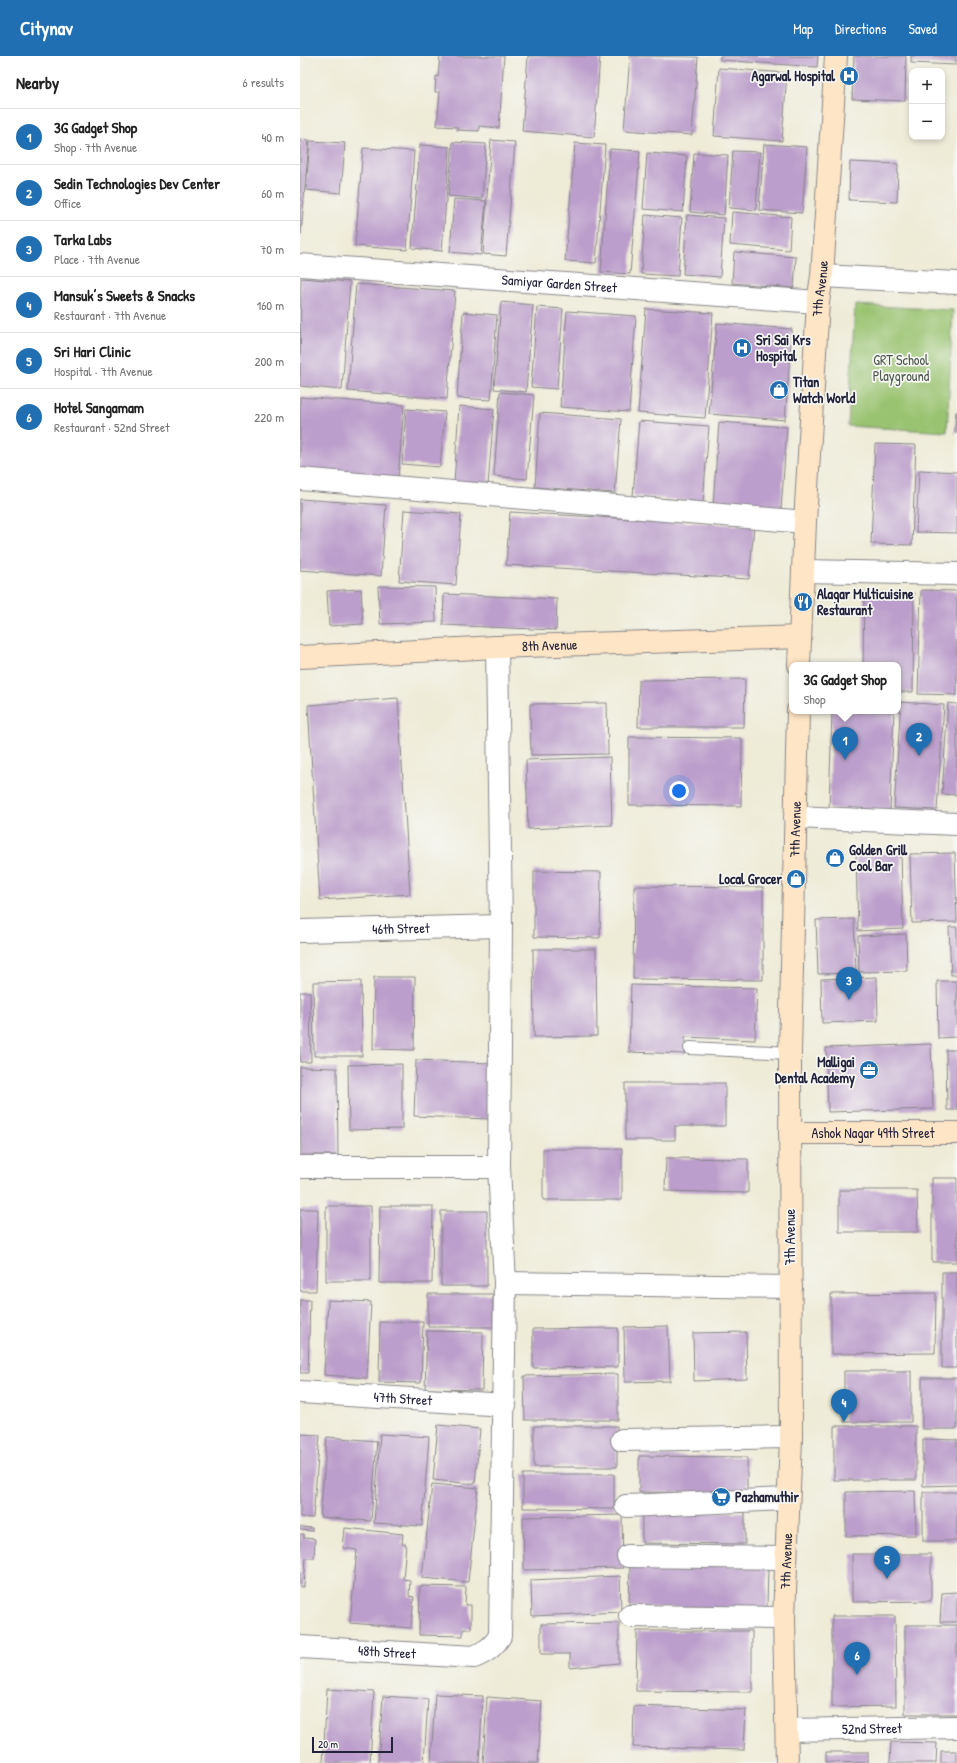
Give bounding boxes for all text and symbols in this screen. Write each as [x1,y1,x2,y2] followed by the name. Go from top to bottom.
[20,15,73,41] text: Citynav
[793,19,813,38] text: Map
[835,19,886,38] text: Directions
[908,19,937,38] text: Saved
[838,65,860,87] hospital icon: Agarwal Hospital
[751,66,835,87] place label: Agarwal Hospital
[909,68,945,140] map controls
[909,68,945,104] button: +
[16,71,59,94] text: Nearby
[243,73,284,91] text: 6 results
[909,104,945,140] button: −
[54,117,137,138] text: 3G Gadget Shop
[27,128,31,146] text: 1
[261,128,284,146] text: 40 m
[54,138,137,156] text: Shop · 7th Avenue
[54,173,220,194] text: Sedin Technologies Dev Center
[26,184,32,202] text: 2
[261,184,284,202] text: 60 m
[54,194,81,212] text: Office
[54,229,112,250] text: Tarka Labs
[26,240,32,258] text: 3
[260,240,284,258] text: 70 m
[54,250,140,268] text: Place · 7th Avenue
[807,260,832,317] street label: 7th Avenue
[501,269,618,297] street label: Samiyar Garden Street
[54,285,195,306] text: Mansuk’s Sweets & Snacks
[27,296,31,314] text: 4
[256,296,284,314] text: 160 m
[54,306,166,324] text: Restaurant · 7th Avenue
[756,330,811,367] place label: Sri Sai Krs Hospital
[731,337,753,359] hospital icon: Sri Sai Krs Hospital
[54,341,131,362] text: Sri Hari Clinic
[873,350,930,386] park label: GRT School Playground
[26,352,32,370] text: 5
[254,352,284,370] text: 200 m
[54,362,153,380] text: Hospital · 7th Avenue
[792,372,856,407] place label: Titan Watch World
[768,379,790,401] shop icon: Titan Watch World
[54,397,144,418] text: Hotel Sangamam
[26,408,32,426] text: 6
[254,408,284,426] text: 220 m
[54,418,170,436] text: Restaurant · 52nd Street
[817,584,914,619] place label: Alagar Multicuisine Restaurant
[792,591,814,613] restaurant icon: Alagar Multicuisine Restaurant
[522,634,578,655] street label: 8th Avenue
[789,662,901,714] popup
[803,669,887,690] text: 3G Gadget Shop
[803,690,826,708] text: Shop
[906,723,932,756] pin: 2
[832,727,858,760] pin: 1
[669,781,689,801] your location
[785,800,805,858] street label: 7th Avenue
[849,840,908,875] place label: Golden Grill Cool Bar
[824,847,846,869] shop icon: Golden Grill Cool Bar
[785,868,807,890] shop icon: Local Grocer
[719,869,783,888] place label: Local Grocer
[372,918,430,938] street label: 46th Street
[836,967,862,1000] pin: 3
[775,1052,855,1089] place label: Malligai Dental Academy
[858,1059,880,1081] office icon: Malligai Dental Academy
[811,1123,935,1143] street label: Ashok Nagar 49th Street
[780,1208,799,1265] street label: 7th Avenue
[373,1387,433,1409] street label: 47th Street
[831,1389,857,1422] pin: 4
[710,1486,732,1508] supermarket icon: Pazhamuthir
[735,1487,800,1506] place label: Pazhamuthir
[775,1532,796,1590] street label: 7th Avenue
[874,1546,900,1579] pin: 5
[357,1640,417,1663] street label: 48th Street
[844,1642,870,1675] pin: 6
[842,1718,902,1738] street label: 52nd Street
[312,1735,393,1754] scale bar
[318,1737,338,1751] text: 20 m

